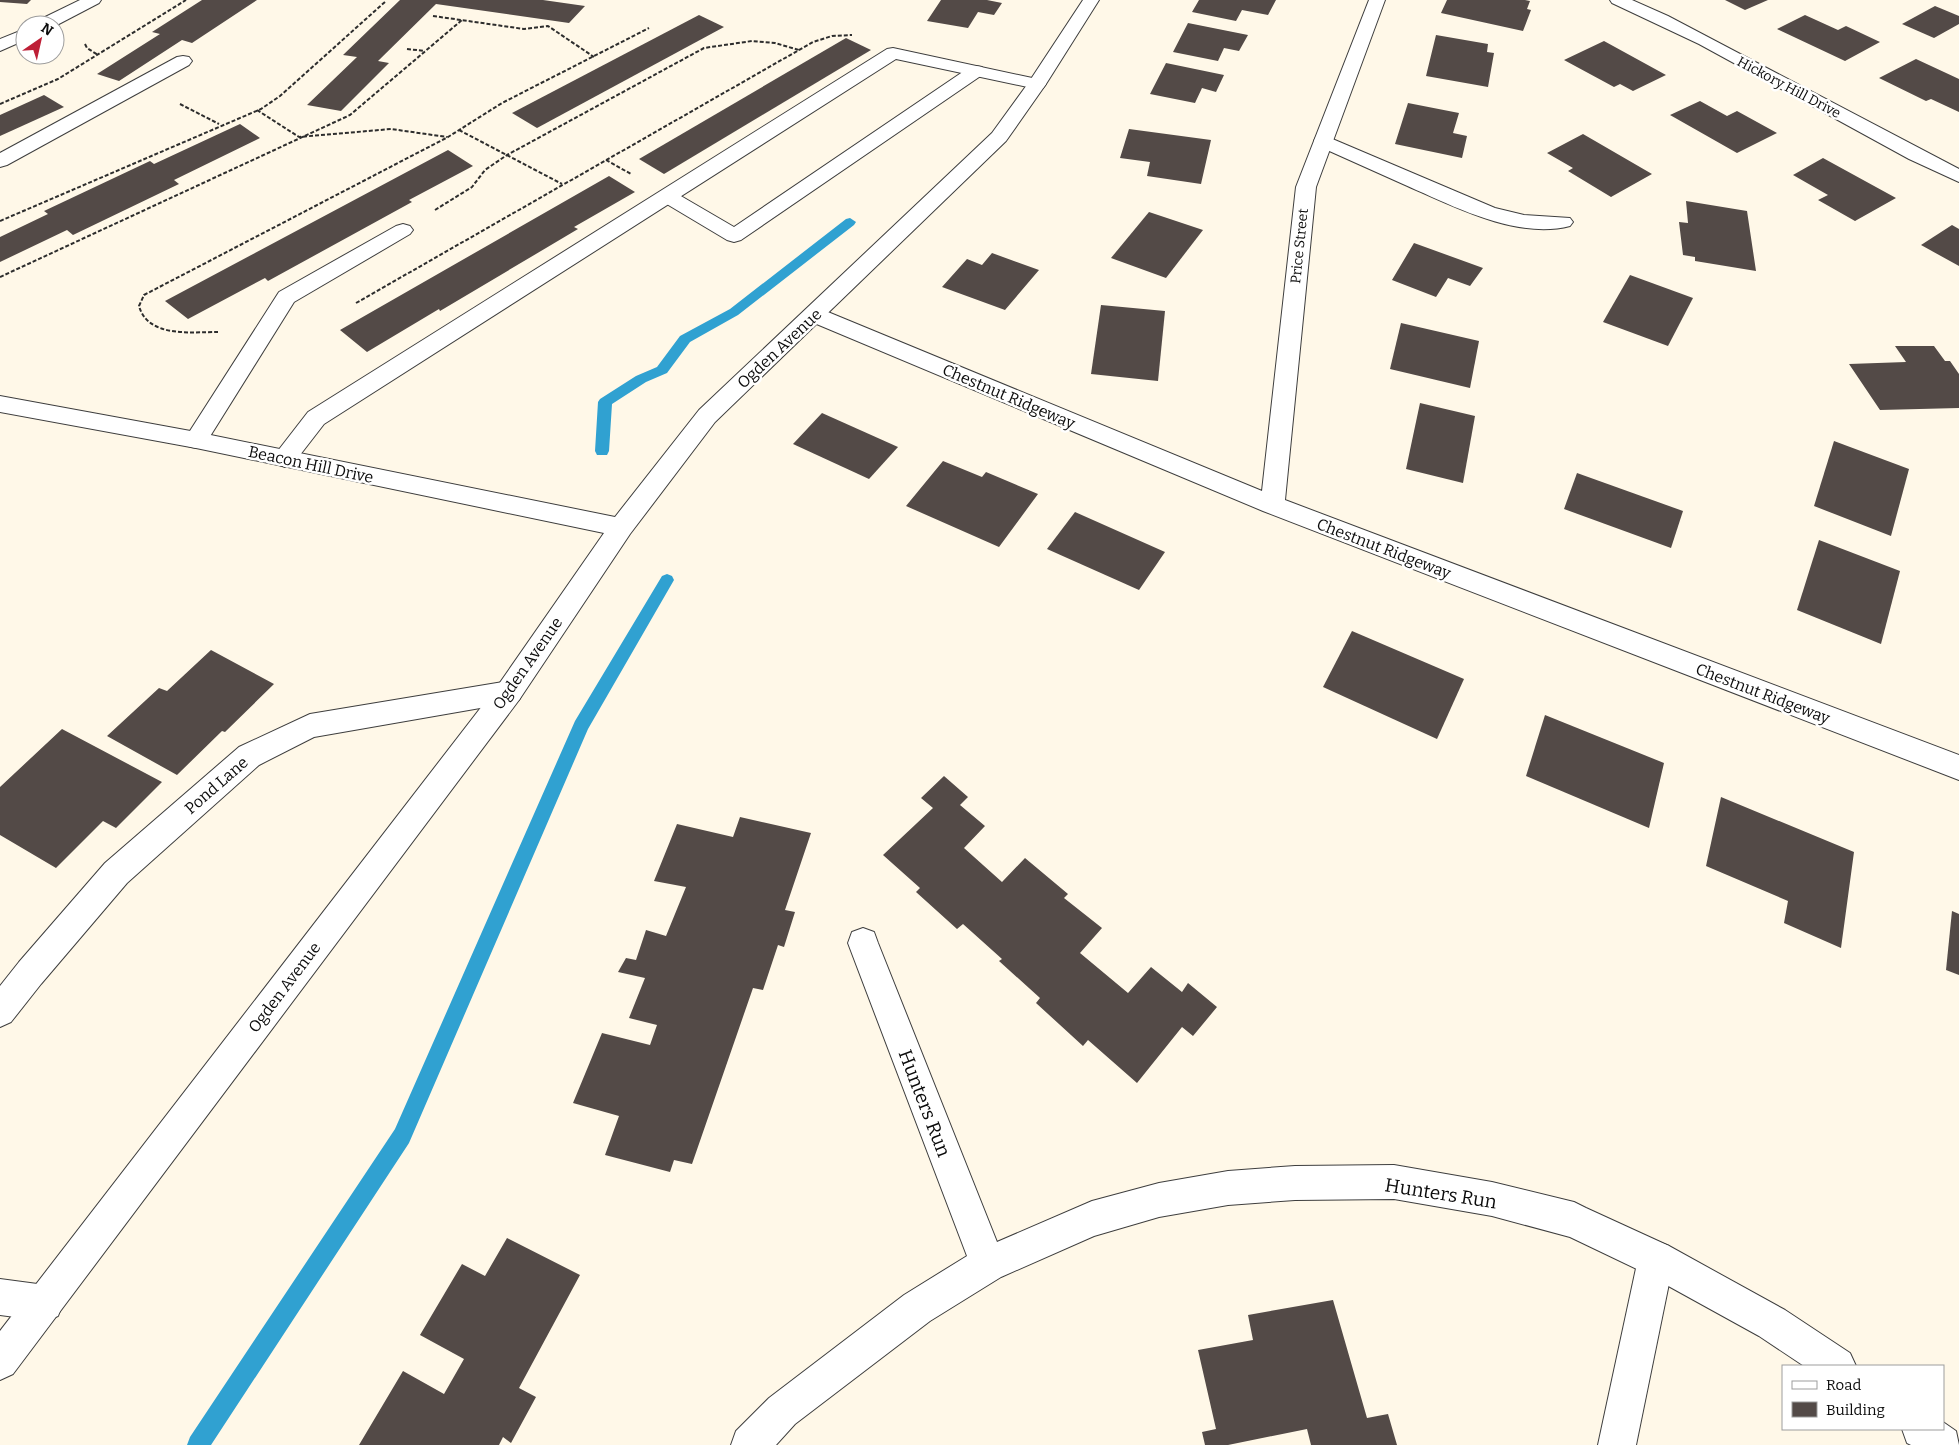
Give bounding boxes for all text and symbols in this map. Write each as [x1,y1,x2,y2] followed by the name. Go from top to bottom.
[15,15,65,65] north arrow
[38,20,56,40] text: N
[1734,53,1844,122] street label: Hickory Hill Drive
[1287,208,1312,284] street label: Price Street
[733,305,825,392] street label: Ogden Avenue
[940,360,1078,433] street label: Chestnut Ridgeway
[247,442,375,487] street label: Beacon Hill Drive
[1314,514,1454,583] street label: Chestnut Ridgeway
[489,614,566,713] street label: Ogden Avenue
[1693,659,1833,728] street label: Chestnut Ridgeway
[181,753,252,818] street label: Pond Lane
[244,938,325,1036] street label: Ogden Avenue
[894,1046,956,1160] street label: Hunters Run
[1383,1173,1499,1214] street label: Hunters Run
[1782,1365,1944,1430] legend
[1826,1376,1861,1394] text: Road
[1826,1401,1885,1419] text: Building

